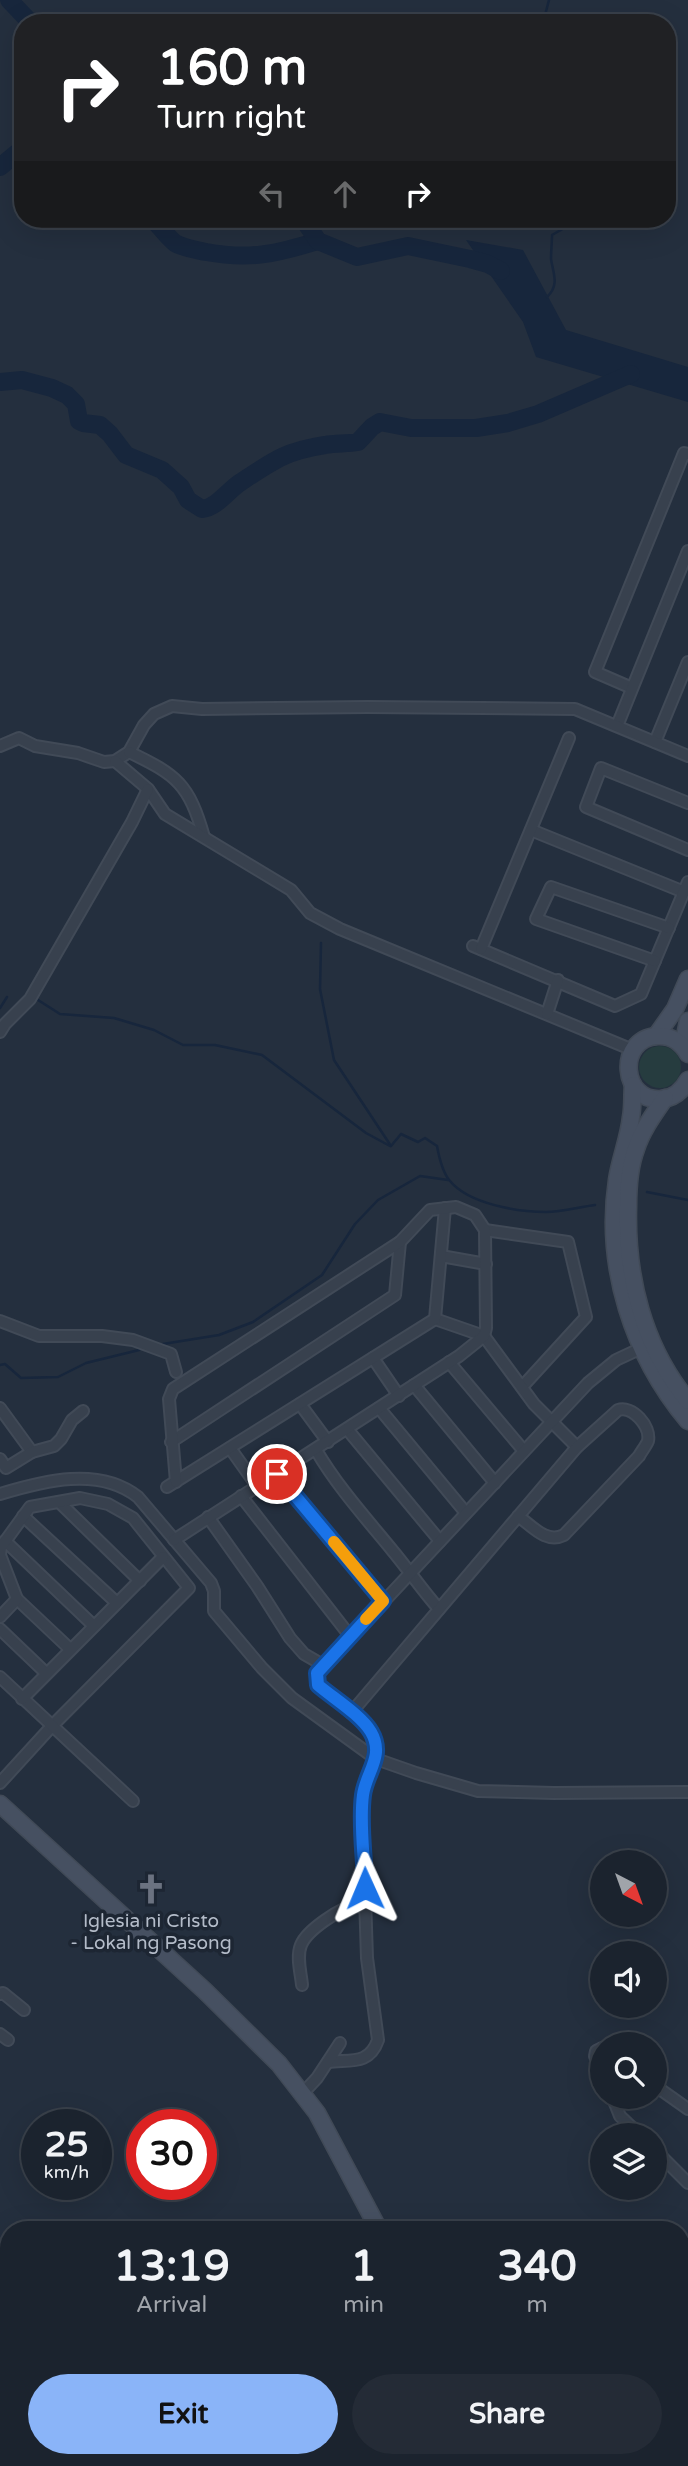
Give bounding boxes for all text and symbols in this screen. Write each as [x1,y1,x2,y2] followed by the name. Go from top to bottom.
[157,39,307,98] text: 160 m
[42,42,133,133] icon: right
[157,99,306,137] text: Turn right
[253,175,291,213] icon: left
[326,175,364,213] icon: ahead
[399,175,437,213] icon: right
[247,1444,307,1504] pin
[258,1455,296,1493] icon: arrive
[590,1850,667,1927] north arrow
[590,1850,667,2200] map controls
[328,1851,402,1925] position arrow
[134,1872,168,1906] church icon: Iglesia ni Cristo - Lokal ng Pasong
[70,1910,232,1954] place label: Iglesia ni Cristo - Lokal ng Pasong
[590,1941,667,2018] button: sound
[590,2032,667,2109] button: search
[126,2109,217,2200] speed limit sign: 30
[590,2123,667,2200] button: layers
[45,2124,88,2166] text: 25
[44,2161,89,2183] text: km/h
[113,2241,230,2292] text: 13:19
[350,2241,377,2292] text: 1
[497,2241,577,2292] text: 340
[136,2291,207,2319] text: Arrival
[343,2291,384,2319] text: min
[526,2291,548,2319] text: m
[28,2374,338,2454] button: Exit
[352,2374,662,2454] button: Share

